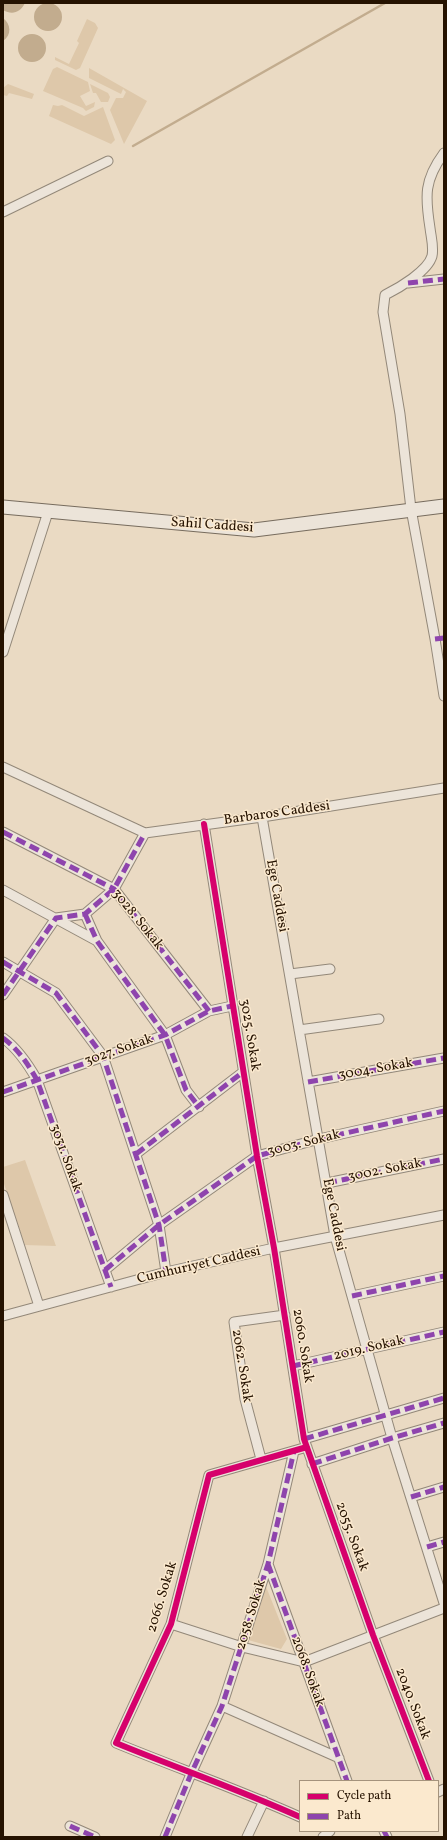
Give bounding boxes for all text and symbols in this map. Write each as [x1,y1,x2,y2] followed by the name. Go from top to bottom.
[170,515,254,537] street label: Sahil Caddesi
[223,798,331,830] street label: Barbaros Caddesi
[261,858,291,934] street label: Ege Caddesi
[107,886,167,954] street label: 3028. Sokak
[235,998,263,1072] street label: 3025. Sokak
[83,1031,155,1071] street label: 3027. Sokak
[337,1055,415,1085] street label: 3004. Sokak
[45,1122,85,1194] street label: 3031. Sokak
[266,1127,342,1161] street label: 3003. Sokak
[347,1156,423,1186] street label: 3002. Sokak
[318,1177,348,1253] street label: Ege Caddesi
[136,1244,262,1288] street label: Cumhuriyet Caddesi
[288,1308,316,1384] street label: 2060. Sokak
[227,1328,255,1404] street label: 2062. Sokak
[332,1333,406,1365] street label: 2019. Sokak
[331,1500,371,1574] street label: 2055. Sokak
[144,1559,182,1635] street label: 2066. Sokak
[233,1578,271,1652] street label: 2058. Sokak
[287,1635,327,1709] street label: 2068. Sokak
[391,1666,433,1742] street label: 2040. Sokak
[299,1780,439,1832] legend
[337,1788,392,1804] text: Cycle path
[337,1808,361,1824] text: Path

